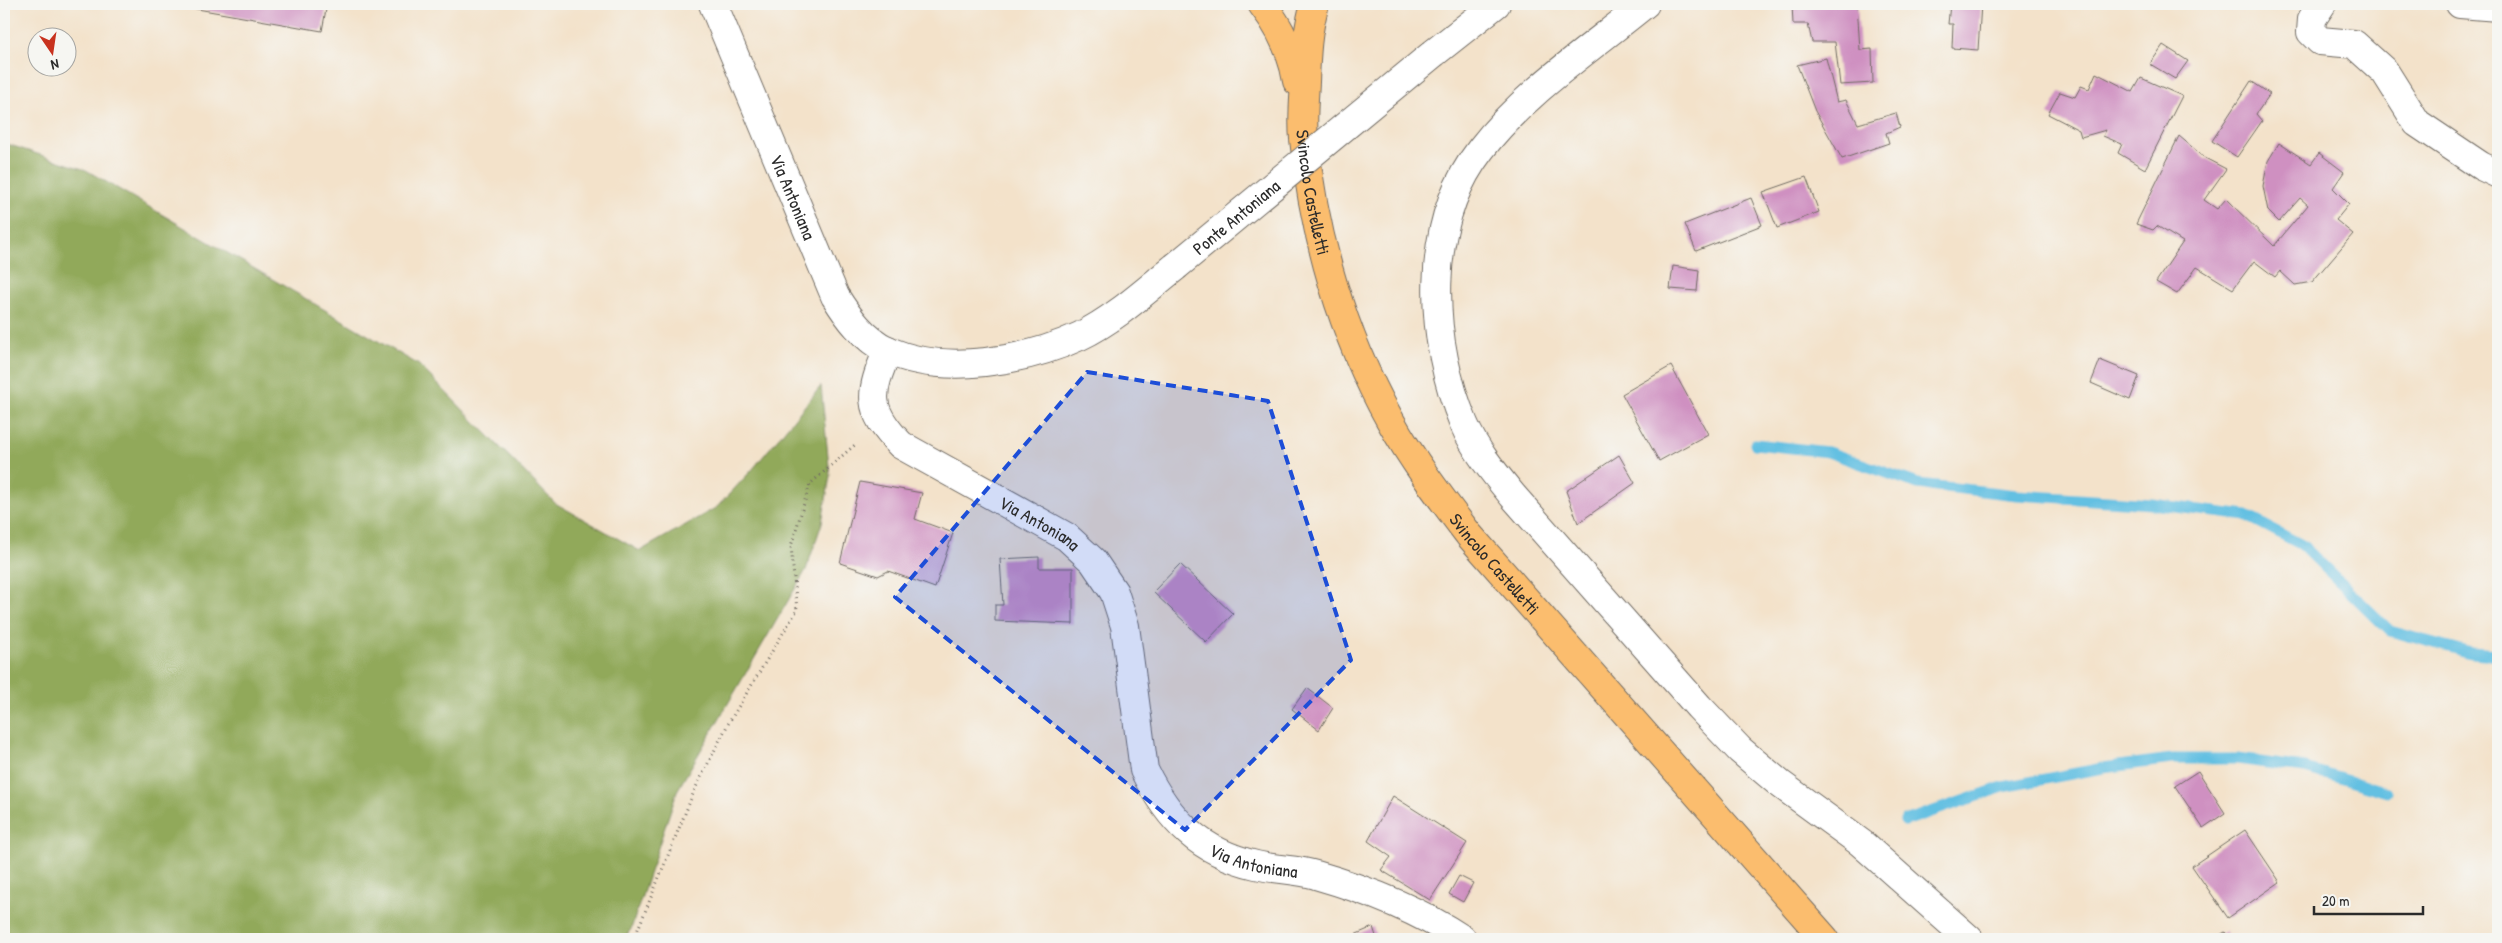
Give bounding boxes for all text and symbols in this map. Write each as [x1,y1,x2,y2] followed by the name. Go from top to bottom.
[28,28,78,78] north arrow
[49,55,61,75] text: N
[1291,129,1337,258] street label: Svincolo Castelletti
[765,150,822,243] street label: Via Antoniana
[1187,173,1285,260] street label: Ponte Antoniana
[995,489,1086,556] street label: Via Antoniana
[1444,508,1546,620] street label: Svincolo Castelletti
[1205,837,1299,883] street label: Via Antoniana
[2314,883,2423,915] scale bar
[2322,890,2349,911] text: 20 m

